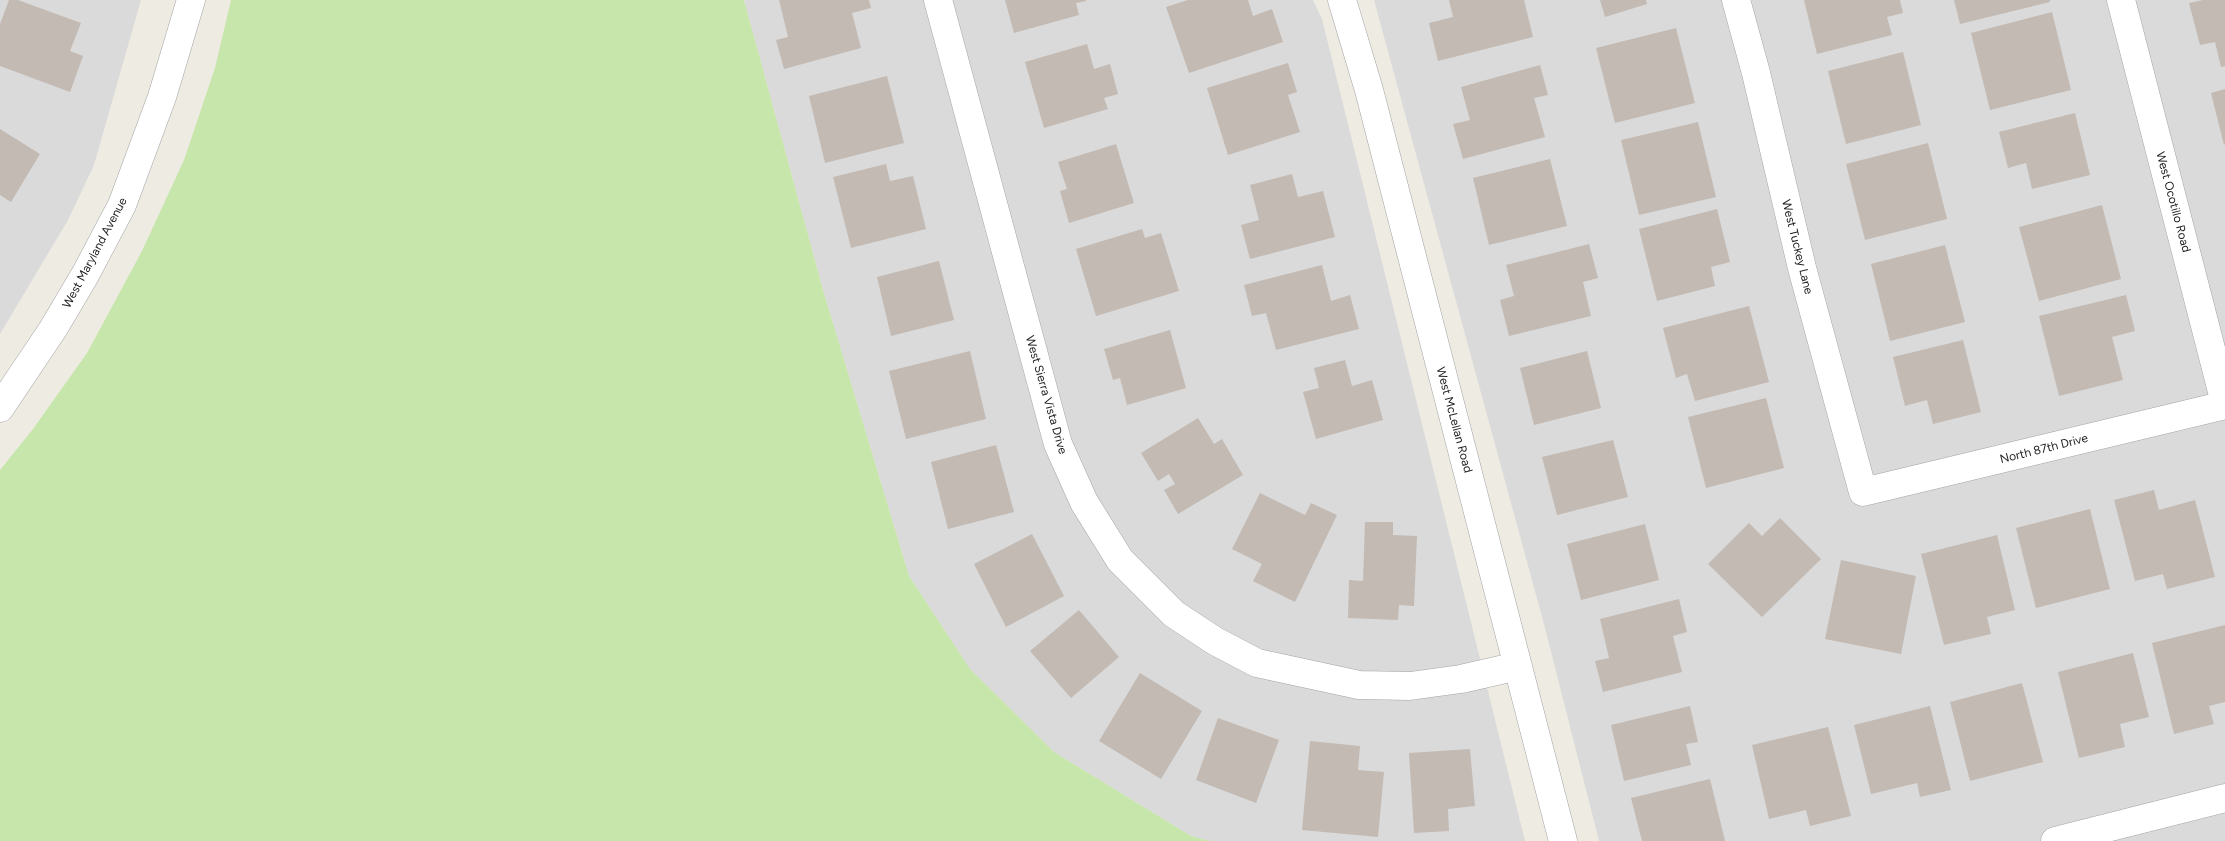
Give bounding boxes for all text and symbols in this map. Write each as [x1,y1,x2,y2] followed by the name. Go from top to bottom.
[2153,150,2193,254] street label: West Ocotillo Road
[60,195,130,311] street label: West Maryland Avenue
[1778,198,1816,296] street label: West Tuckey Lane
[1022,334,1070,456] street label: West Sierra Vista Drive
[1433,366,1475,474] street label: West McLellan Road
[1998,431,2090,467] street label: North 87th Drive

